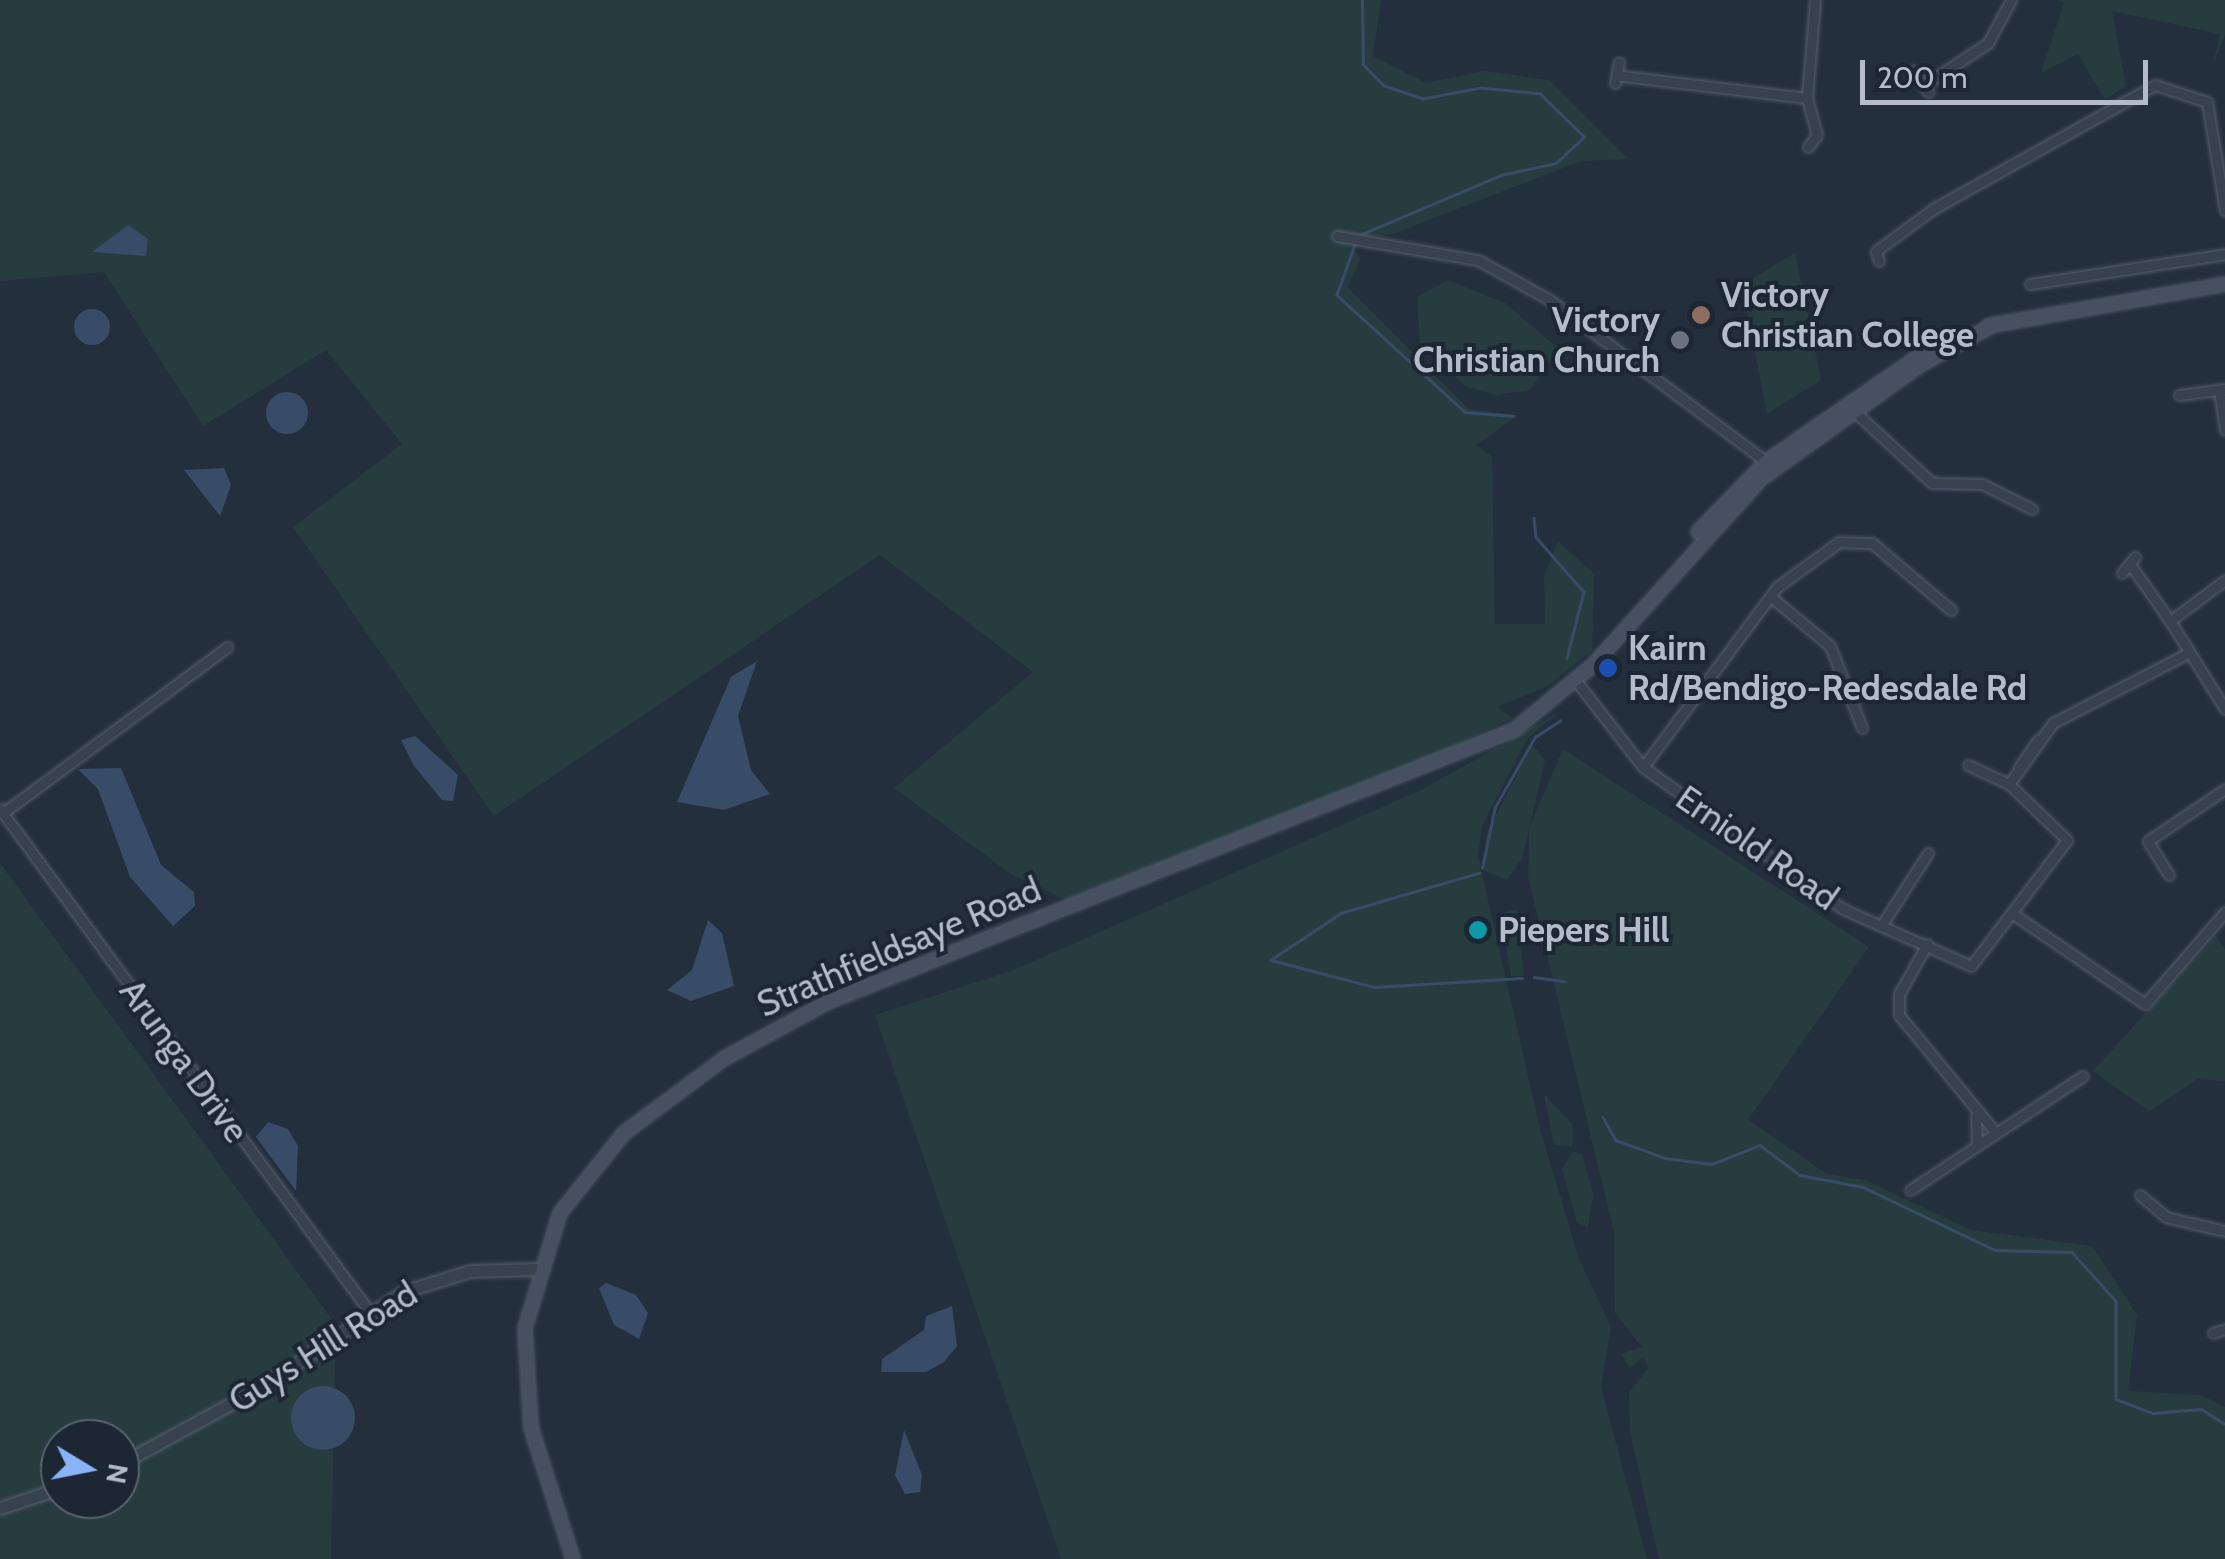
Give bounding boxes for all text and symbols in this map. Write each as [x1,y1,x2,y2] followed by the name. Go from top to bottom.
[1865,40,2152,102] scale bar
[1877,59,1968,96] text: 200 m
[1721,274,1974,356] place label: Victory Christian College
[1413,299,1660,381] place label: Victory Christian Church
[1690,304,1712,326] marker: Victory Christian College
[1669,329,1691,351] marker: Victory Christian Church
[1628,627,2027,709] place label: Kairn Rd/Bendigo-Redesdale Rd
[1597,657,1619,679] marker: Kairn Rd/Bendigo-Redesdale Rd
[1668,777,1846,919] street label: Erniold Road
[751,868,1047,1026] street label: Strathfieldsaye Road
[1498,909,1669,951] place label: Piepers Hill
[1467,919,1489,941] marker: Piepers Hill
[111,971,257,1151] street label: Arunga Drive
[221,1273,425,1421] street label: Guys Hill Road
[40,1419,140,1519] north arrow
[99,1461,136,1487] text: N

